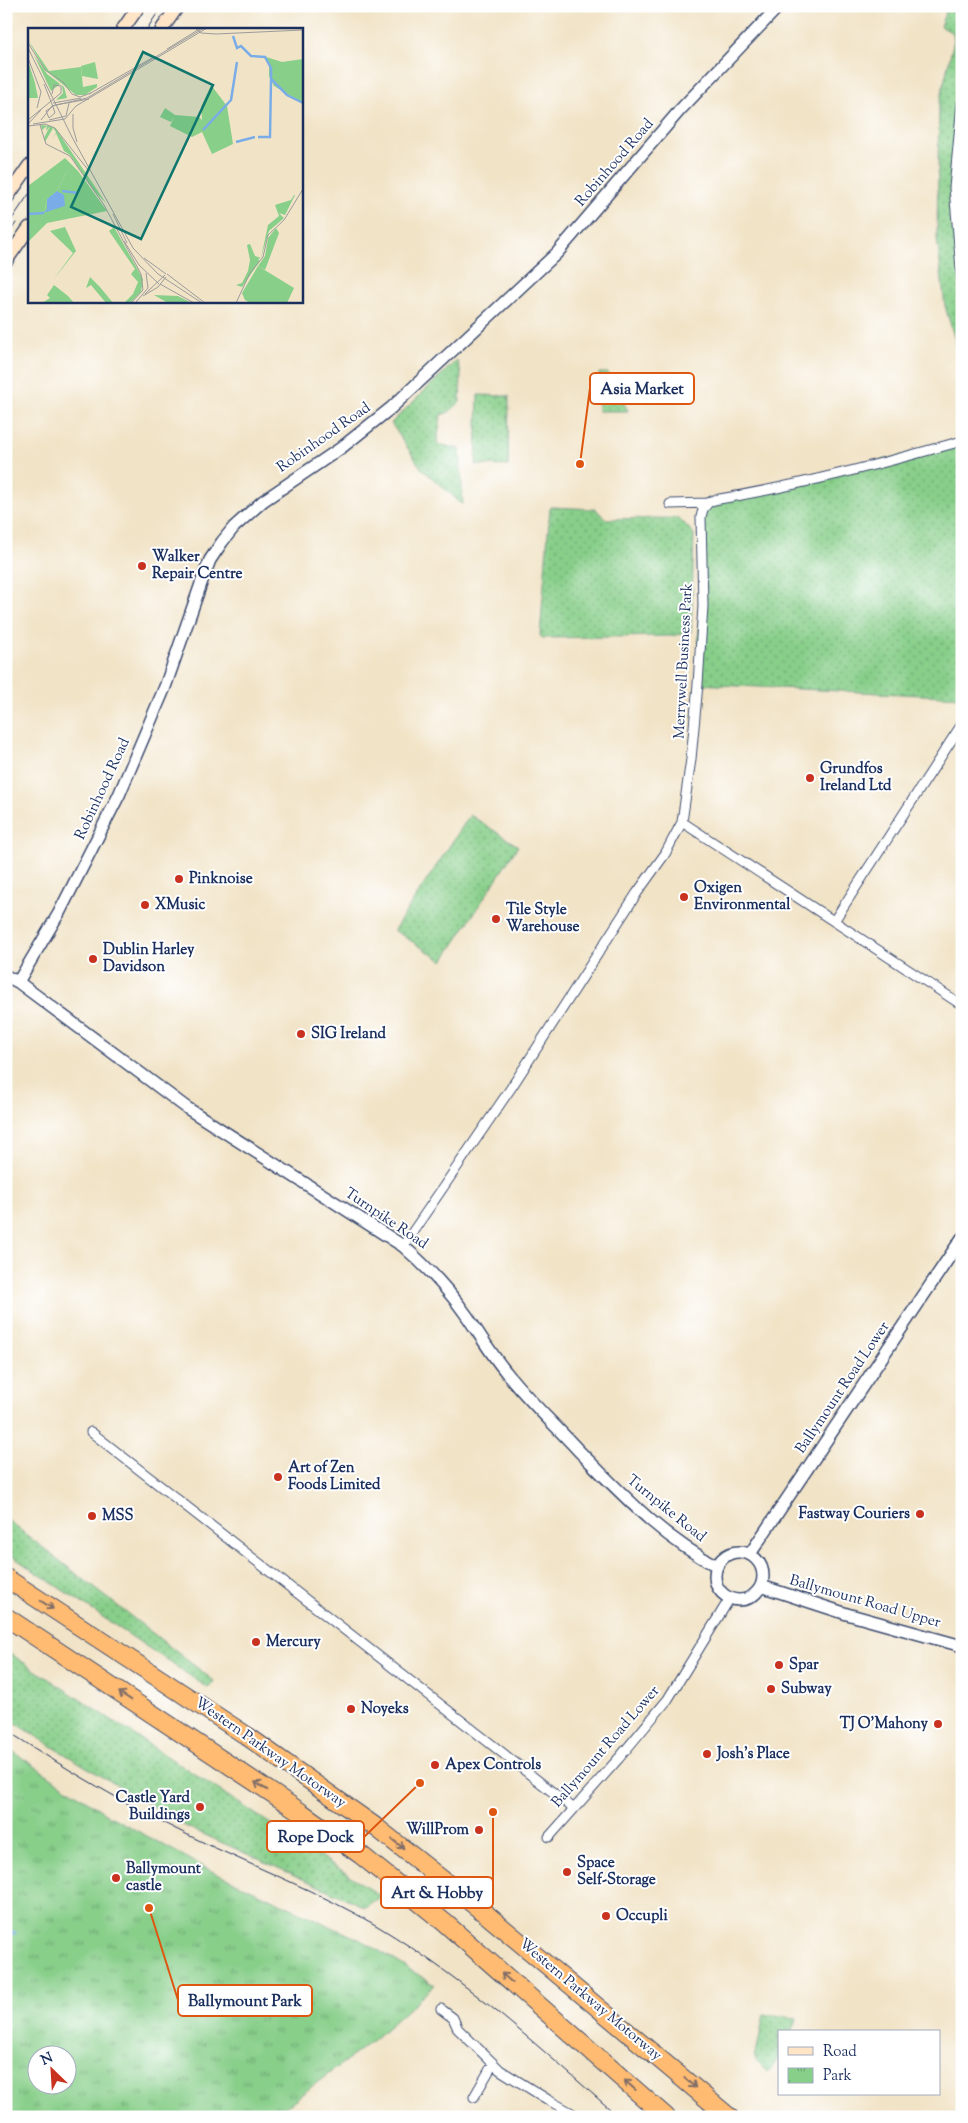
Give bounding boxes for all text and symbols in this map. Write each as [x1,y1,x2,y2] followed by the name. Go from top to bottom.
[28,28,302,302] inset map
[571,114,659,211] street label: Robinhood Road
[590,373,694,404] callout: Asia Market
[600,379,684,402] text: Asia Market
[273,398,376,478] street label: Robinhood Road
[152,547,243,585] place label: Walker Repair Centre
[136,560,148,572] marker: Walker Repair Centre
[669,582,699,740] street label: Merrywell Business Park
[70,734,136,843] street label: Robinhood Road
[820,759,892,797] place label: Grundfos Ireland Ltd
[804,772,816,784] marker: Grundfos Ireland Ltd
[189,869,253,890] place label: Pinknoise
[173,873,185,885] marker: Pinknoise
[694,878,791,916] place label: Oxigen Environmental
[678,891,690,903] marker: Oxigen Environmental
[155,895,206,916] place label: XMusic
[139,899,151,911] marker: XMusic
[506,900,579,938] place label: Tile Style Warehouse
[490,913,502,925] marker: Tile Style Warehouse
[103,940,195,978] place label: Dublin Harley Davidson
[87,953,99,965] marker: Dublin Harley Davidson
[311,1024,387,1045] place label: SIG Ireland
[295,1028,307,1040] marker: SIG Ireland
[340,1183,432,1255] street label: Turnpike Road
[791,1317,895,1458] street label: Ballymount Road Lower
[288,1458,381,1496] place label: Art of Zen Foods Limited
[622,1470,711,1548] street label: Turnpike Road
[272,1471,284,1483] marker: Art of Zen Foods Limited
[799,1504,910,1525] place label: Fastway Couriers
[102,1506,134,1527] place label: MSS
[914,1508,926,1520] marker: Fastway Couriers
[86,1510,98,1522] marker: MSS
[787,1570,943,1634] street label: Ballymount Road Upper
[40,1600,54,1610] one-way arrow
[266,1632,321,1653] place label: Mercury
[250,1636,262,1648] marker: Mercury
[789,1655,819,1676] place label: Spar
[773,1659,785,1671] marker: Spar
[781,1679,832,1700] place label: Subway
[547,1681,665,1813] street label: Ballymount Road Lower
[765,1683,777,1695] marker: Subway
[119,1691,133,1701] one-way arrow
[190,1693,351,1814] street label: Western Parkway Motorway
[361,1699,409,1720] place label: Noyeks
[345,1703,357,1715] marker: Noyeks
[840,1714,929,1735] place label: TJ O'Mahony
[932,1718,944,1730] marker: TJ O'Mahony
[716,1744,790,1765] place label: Josh's Place
[701,1748,713,1760] marker: Josh's Place
[445,1755,541,1776] place label: Apex Controls
[429,1759,441,1771] marker: Apex Controls
[254,1781,268,1791] one-way arrow
[115,1788,191,1826] place label: Castle Yard Buildings
[194,1801,206,1813] marker: Castle Yard Buildings
[406,1820,470,1841] place label: WillProm
[267,1821,364,1852] callout: Rope Dock
[473,1824,485,1836] marker: WillProm
[278,1827,355,1850] text: Rope Dock
[391,1839,404,1850] one-way arrow
[577,1853,656,1891] place label: Space Self-Storage
[126,1859,202,1897] place label: Ballymount castle
[561,1866,573,1878] marker: Space Self-Storage
[110,1872,122,1884] marker: Ballymount castle
[381,1877,493,1908] callout: Art & Hobby
[391,1883,483,1906] text: Art & Hobby
[616,1906,668,1927] place label: Occupli
[600,1910,612,1922] marker: Occupli
[514,1934,666,2067] street label: Western Parkway Motorway
[501,1972,514,1983] one-way arrow
[178,1985,312,2016] callout: Ballymount Park
[188,1991,302,2014] text: Ballymount Park
[778,2030,940,2096] legend
[823,2042,857,2063] text: Road
[28,2046,78,2096] north arrow
[38,2049,57,2071] text: N
[823,2066,852,2087] text: Park
[683,2077,696,2089] one-way arrow
[623,2079,636,2090] one-way arrow

